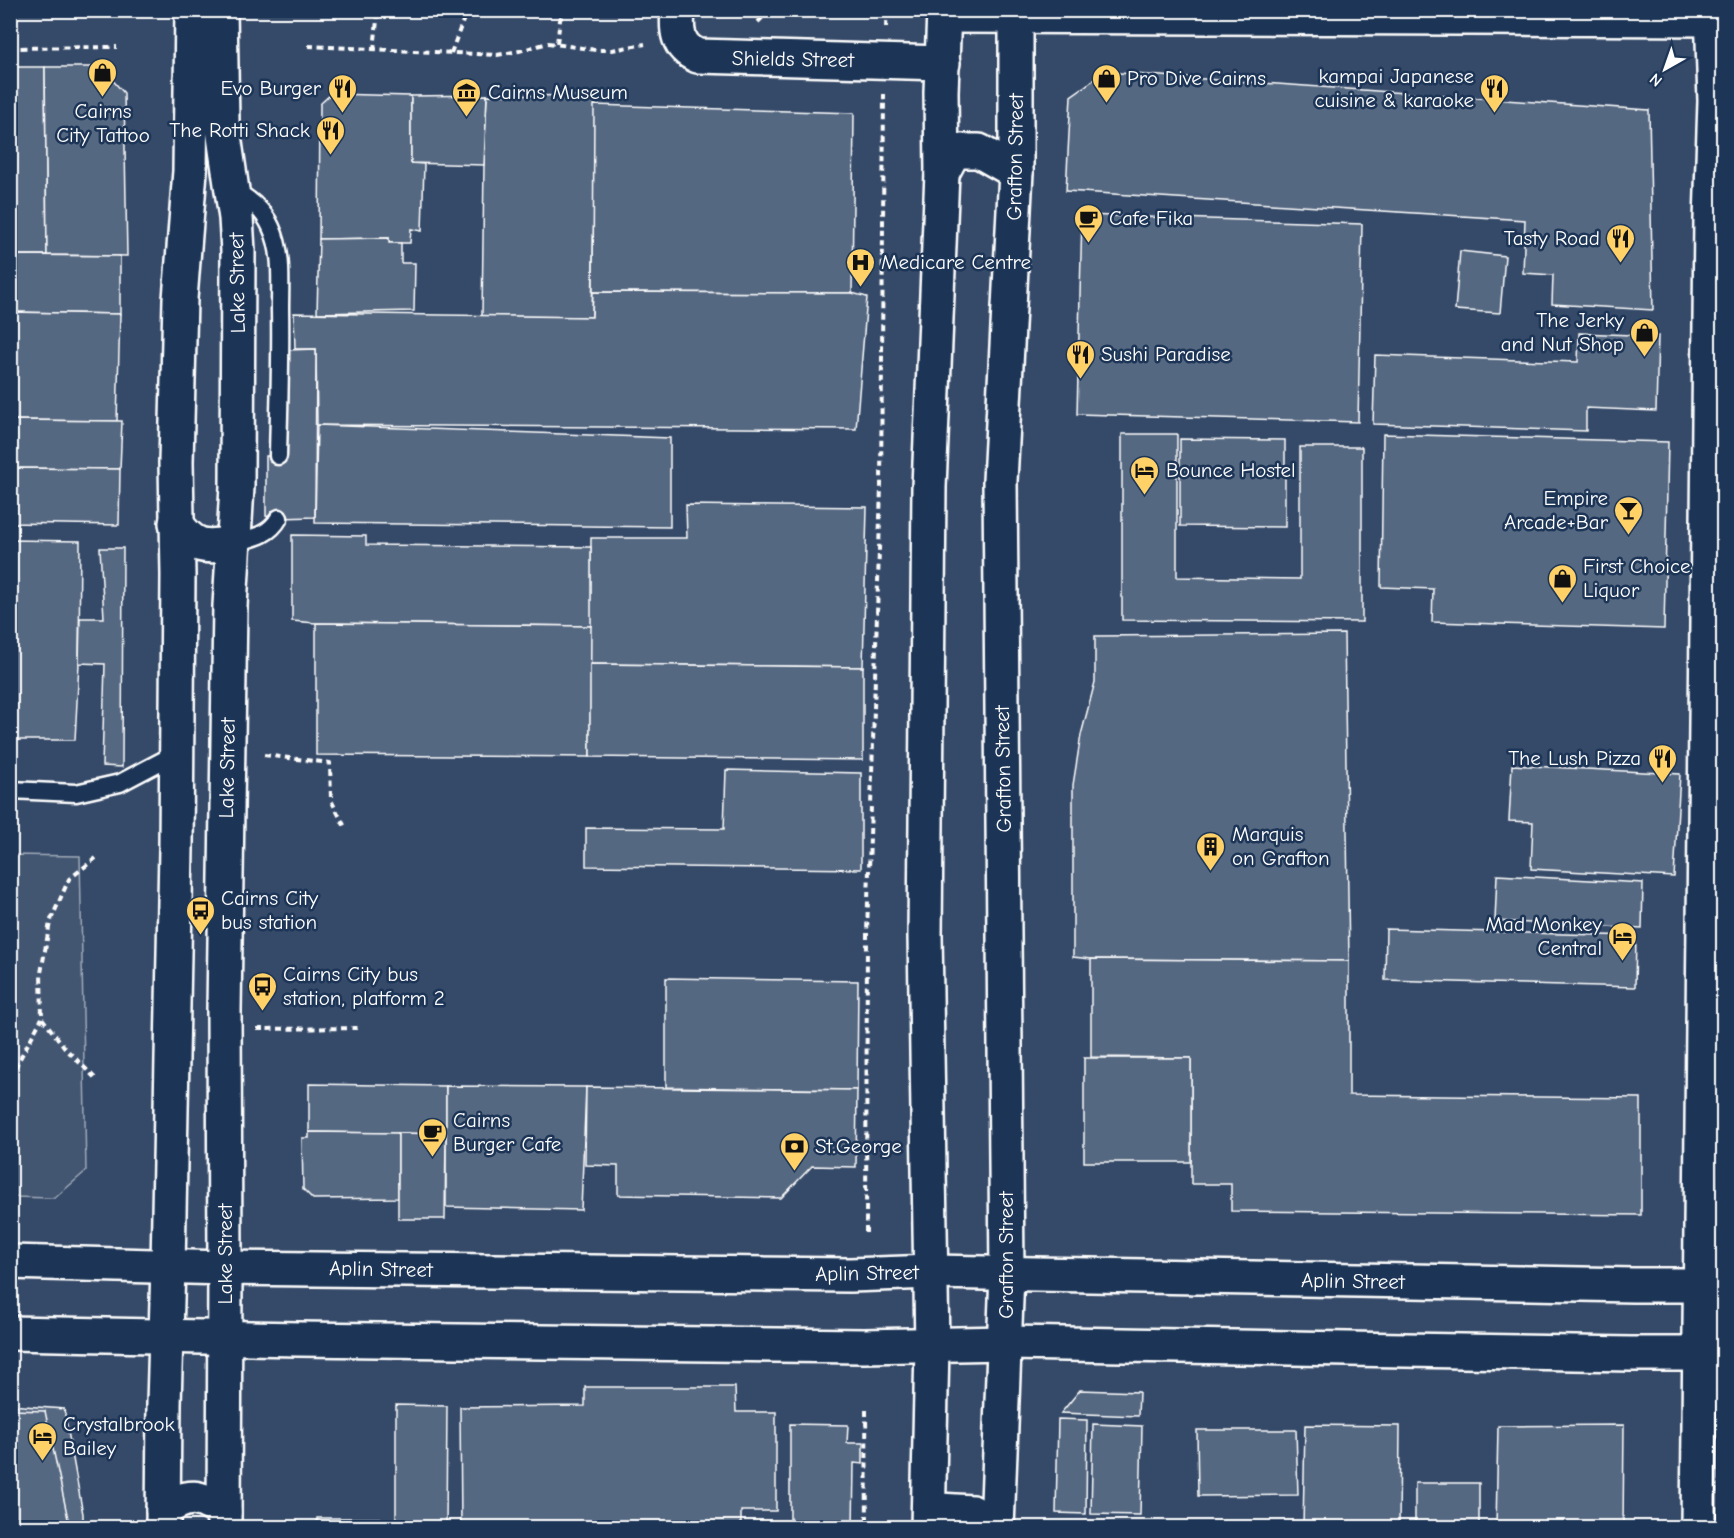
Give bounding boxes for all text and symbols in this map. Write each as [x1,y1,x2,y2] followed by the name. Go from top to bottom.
[1635,39,1695,99] north arrow
[732,46,855,72] street label: Shields Street
[87,56,119,98] shop icon: Cairns City Tattoo
[1090,62,1122,104] shop icon: Pro Dive Cairns
[1315,64,1474,112] place label: kampai Japanese cuisine & karaoke
[1127,66,1266,90] place label: Pro Dive Cairns
[1646,69,1666,90] text: N
[326,72,358,114] restaurant icon: Evo Burger
[1479,72,1511,114] restaurant icon: kampai Japanese cuisine & karaoke
[220,76,322,100] place label: Evo Burger
[451,76,483,118] museum icon: Cairns Museum
[488,80,628,104] place label: Cairns Museum
[1002,92,1028,221] street label: Grafton Street
[56,99,150,147] place label: Cairns City Tattoo
[315,114,347,156] restaurant icon: The Rotti Shack
[169,118,310,142] place label: The Rotti Shack
[1072,202,1104,244] cafe icon: Cafe Fika
[1109,206,1193,230] place label: Cafe Fika
[1605,222,1637,264] restaurant icon: Tasty Road
[1504,226,1600,250] place label: Tasty Road
[224,231,250,334] street label: Lake Street
[844,246,876,288] hospital icon: Medicare Centre
[881,250,1031,274] place label: Medicare Centre
[1501,308,1625,356] place label: The Jerky and Nut Shop
[1629,316,1661,358] shop icon: The Jerky and Nut Shop
[1064,338,1096,380] restaurant icon: Sushi Paradise
[1101,342,1231,366] place label: Sushi Paradise
[1129,454,1161,496] hotel icon: Bounce Hostel
[1166,458,1296,482] place label: Bounce Hostel
[1504,486,1609,534] place label: Empire Arcade+Bar
[1613,494,1645,536] bar icon: Empire Arcade+Bar
[1583,554,1691,602] place label: First Choice Liquor
[1546,562,1578,604] shop icon: First Choice Liquor
[990,704,1016,833] street label: Grafton Street
[214,716,240,819] street label: Lake Street
[1646,742,1678,784] restaurant icon: The Lush Pizza
[1508,746,1641,770] place label: The Lush Pizza
[1232,822,1330,870] place label: Marquis on Grafton
[1195,830,1227,872] building icon: Marquis on Grafton
[221,886,319,934] place label: Cairns City bus station
[184,894,216,936] bus stop icon: Cairns City bus station
[1485,912,1603,960] place label: Mad Monkey Central
[1607,920,1639,962] hotel icon: Mad Monkey Central
[283,962,445,1010] place label: Cairns City bus station, platform 2
[246,970,278,1012] bus stop icon: Cairns City bus station, platform 2
[453,1108,561,1156] place label: Cairns Burger Cafe
[416,1116,448,1158] cafe icon: Cairns Burger Cafe
[778,1130,810,1172] bank icon: St.George
[815,1134,902,1158] place label: St.George
[994,1190,1018,1319] street label: Grafton Street
[213,1203,237,1304] street label: Lake Street
[329,1256,434,1282] street label: Aplin Street
[815,1260,920,1286] street label: Aplin Street
[1301,1268,1406,1294] street label: Aplin Street
[63,1412,175,1460] place label: Crystalbrook Bailey
[26,1420,58,1462] hotel icon: Crystalbrook Bailey

